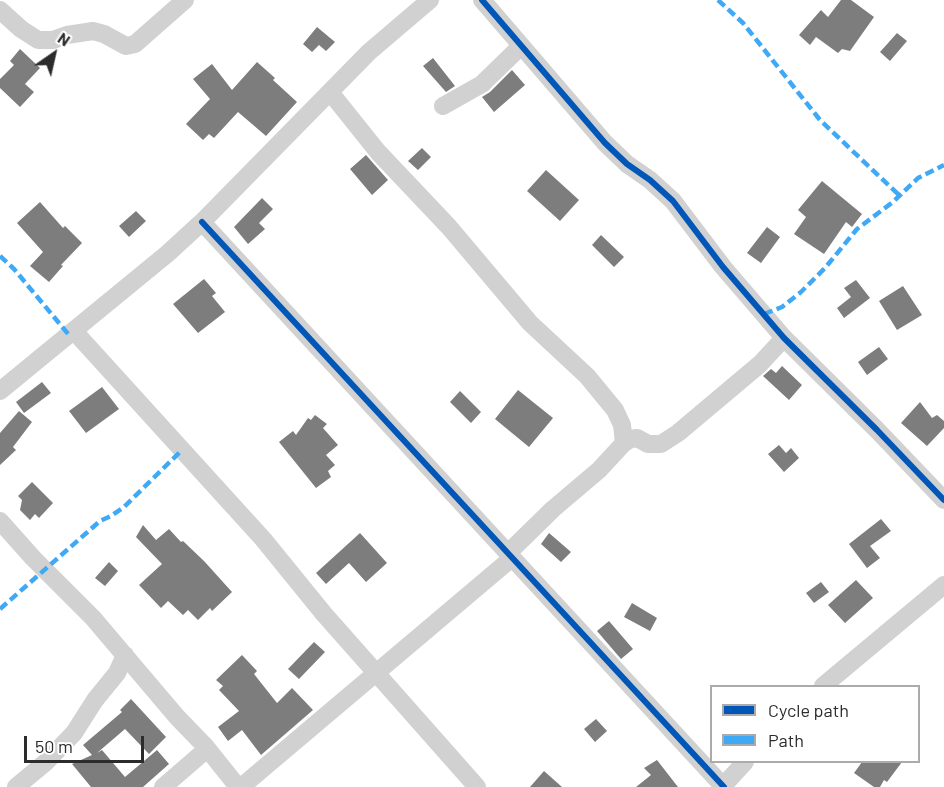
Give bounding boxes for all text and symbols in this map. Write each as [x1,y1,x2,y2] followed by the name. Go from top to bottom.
[24,24,84,84] north arrow
[55,28,74,50] text: N
[710,685,920,763] legend
[768,699,849,721] text: Cycle path
[27,724,147,762] scale bar
[768,729,804,751] text: Path
[35,735,73,757] text: 50 m

